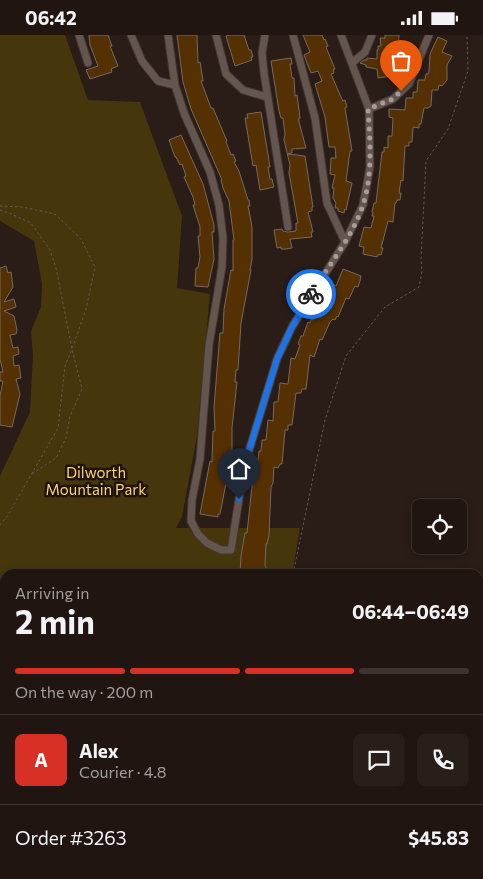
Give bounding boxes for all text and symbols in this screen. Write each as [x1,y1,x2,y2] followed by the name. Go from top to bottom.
[25,6,77,29] text: 06:42
[380,40,422,91] pin
[387,47,415,75] icon: bag
[286,269,336,319] courier
[297,280,325,308] icon: bike
[218,448,260,499] pin
[225,455,253,483] icon: home
[46,463,146,498] park label: Dilworth Mountain Park
[412,499,467,554] map controls
[412,499,467,554] button: locate
[15,583,89,602] text: Arriving in
[352,600,469,623] text: 06:44–06:49
[15,601,95,641] text: 2 min
[15,682,153,701] text: On the way · 200 m
[353,734,405,786] button: chat
[417,734,469,786] button: phone
[79,739,119,762] text: Alex
[34,748,48,771] text: A
[79,762,166,781] text: Courier · 4.8
[15,826,127,849] text: Order #3263
[408,826,469,849] text: $45.83

